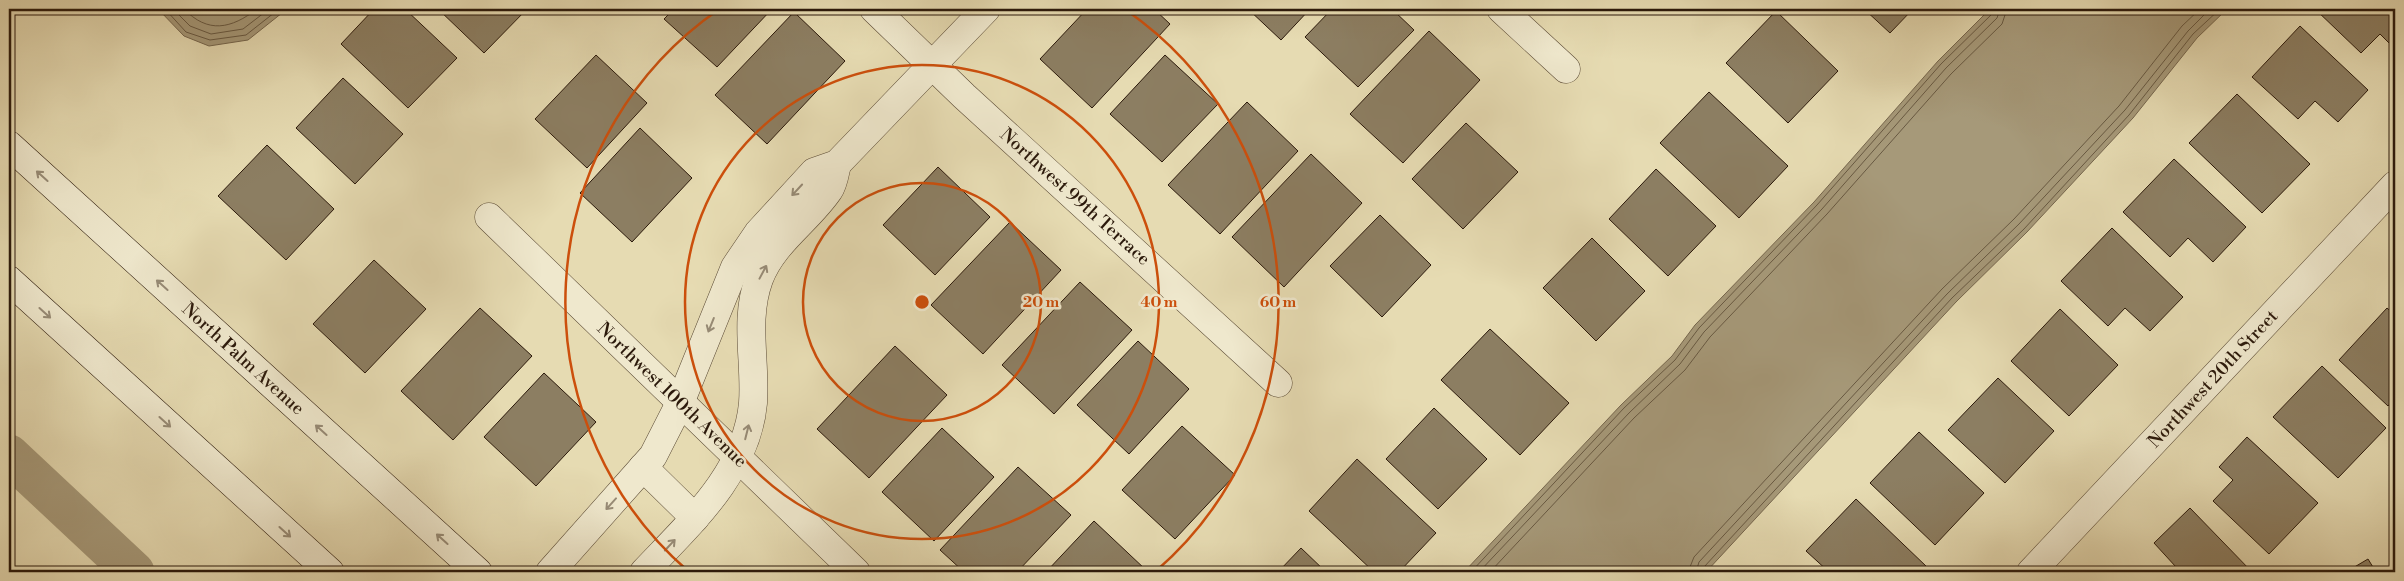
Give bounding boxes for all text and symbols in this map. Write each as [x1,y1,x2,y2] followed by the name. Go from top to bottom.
[995,123,1155,271] street label: Northwest 99th Terrace
[36,170,49,182] one-way arrow
[791,183,803,196] one-way arrow
[759,265,768,280] one-way arrow
[156,279,169,291] one-way arrow
[913,293,931,311] centre of rings
[1023,293,1060,312] text: 20 m
[1140,293,1178,312] text: 40 m
[1260,293,1297,312] text: 60 m
[177,298,309,420] street label: North Palm Avenue
[2143,305,2283,453] street label: Northwest 20th Street
[38,307,51,319] one-way arrow
[592,317,752,473] street label: Northwest 100th Avenue
[706,317,715,332] one-way arrow
[158,416,171,428] one-way arrow
[315,424,328,436] one-way arrow
[743,424,752,440] one-way arrow
[606,497,617,510] one-way arrow
[279,526,292,538] one-way arrow
[435,534,448,545] one-way arrow
[664,539,676,551] one-way arrow

